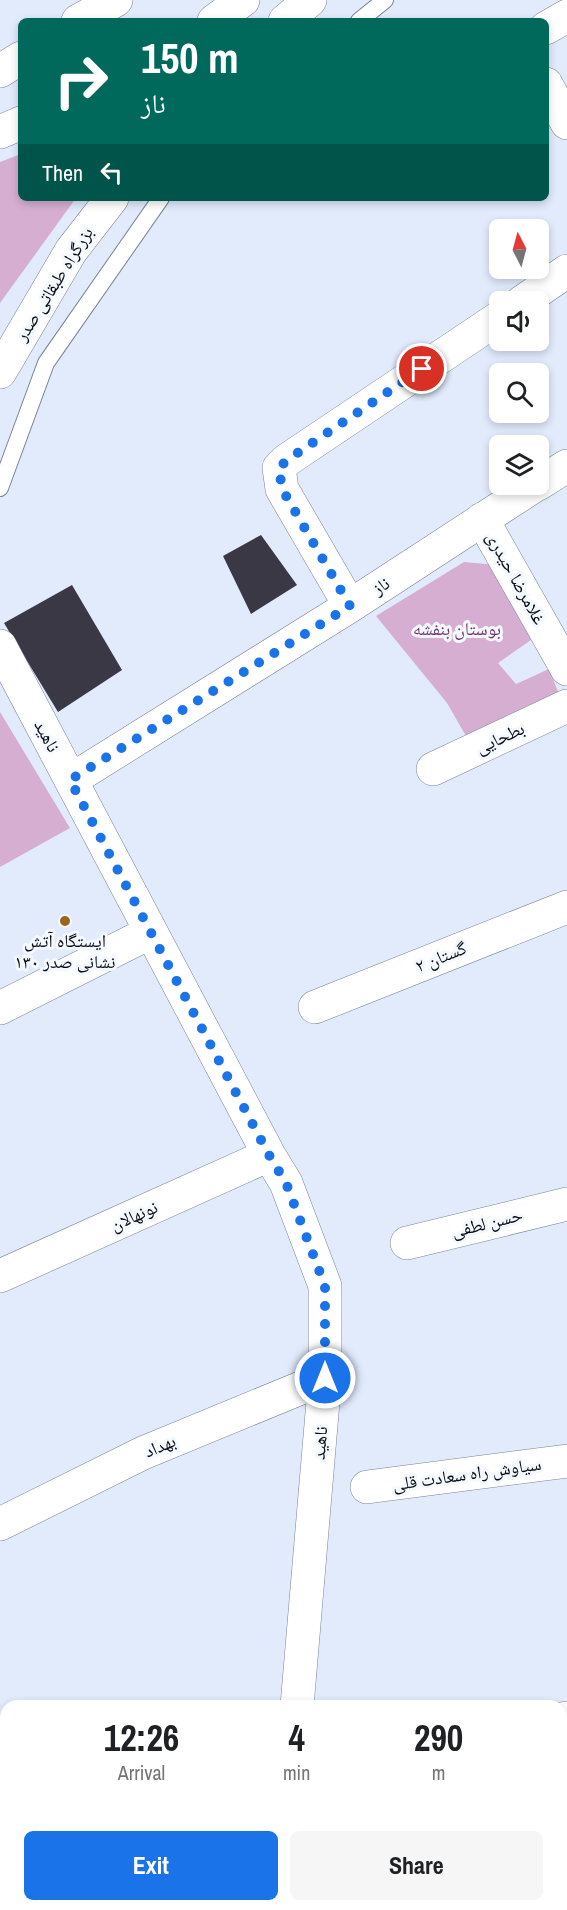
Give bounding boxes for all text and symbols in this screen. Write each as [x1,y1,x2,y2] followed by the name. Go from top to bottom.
[141,30,239,86] text: 150 m
[42,42,120,120] icon: right
[141,85,166,121] text: ناز
[95,156,128,189] icon: left
[42,158,83,188] text: Then
[489,219,549,279] north arrow
[489,219,549,495] map controls
[8,222,99,347] street label: بزرگراه طبقاتی صدر
[489,291,549,351] button: sound
[396,343,447,394] pin
[405,352,438,385] icon: arrive
[489,363,549,423] button: search
[489,435,549,495] button: layers
[481,527,552,629] street label: غلامرضا حیدری
[366,571,395,601] street label: ناز
[413,616,501,641] park label: بوستان بنفشه
[29,715,66,757] street label: ناهید
[471,715,528,760] street label: بطحایی
[58,914,72,928] marker: ایستگاه آتش نشانی صدر ۱۳۰
[15,928,115,974] place label: ایستگاه آتش نشانی صدر ۱۳۰
[411,935,471,978] street label: گستان ۲
[106,1194,162,1237] street label: نونهالان
[449,1202,525,1243] street label: حسن لطفی
[293,1346,357,1410] position arrow
[306,1425,333,1461] street label: ناهید
[140,1428,179,1463] street label: بهداد
[391,1451,543,1496] street label: سیاوش راه سعادت قلی
[104,1714,179,1762] text: 12:26
[288,1714,305,1762] text: 4
[414,1714,463,1762] text: 290
[118,1759,165,1786] text: Arrival
[283,1759,310,1786] text: min
[432,1759,445,1786] text: m
[24,1831,278,1900] button: Exit
[290,1831,543,1900] button: Share

